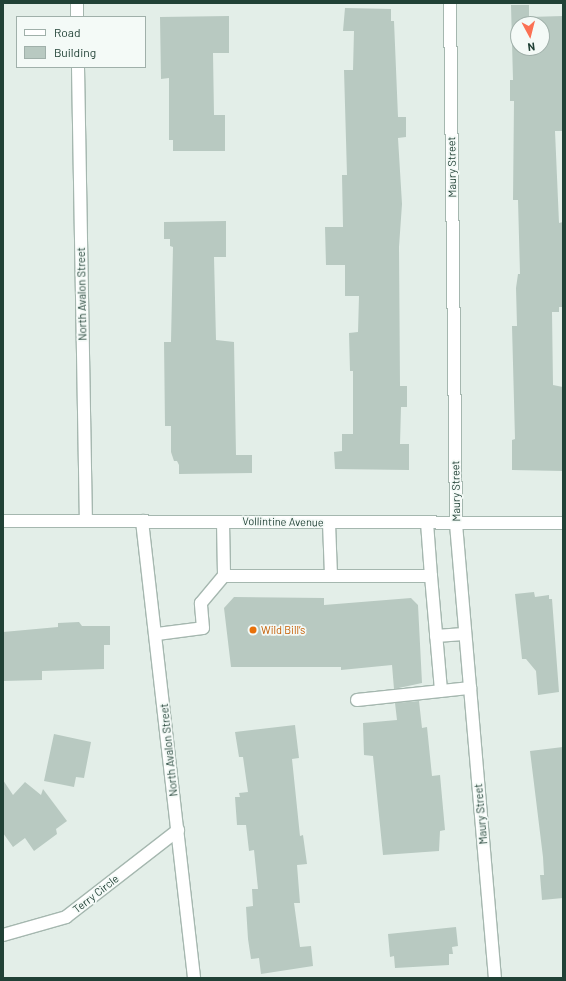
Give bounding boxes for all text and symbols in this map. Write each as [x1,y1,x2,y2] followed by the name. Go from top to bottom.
[16,16,146,68] legend
[510,16,550,56] north arrow
[54,25,81,39] text: Road
[527,41,536,54] text: N
[54,45,96,59] text: Building
[445,136,459,198] street label: Maury Street
[75,247,89,341] street label: North Avalon Street
[449,460,463,522] street label: Maury Street
[242,515,324,529] street label: Vollintine Avenue
[261,623,305,637] place label: Wild Bill’s
[248,625,258,635] marker: Wild Bill’s
[158,703,180,797] street label: North Avalon Street
[472,783,490,845] street label: Maury Street
[70,872,122,916] street label: Terry Circle

